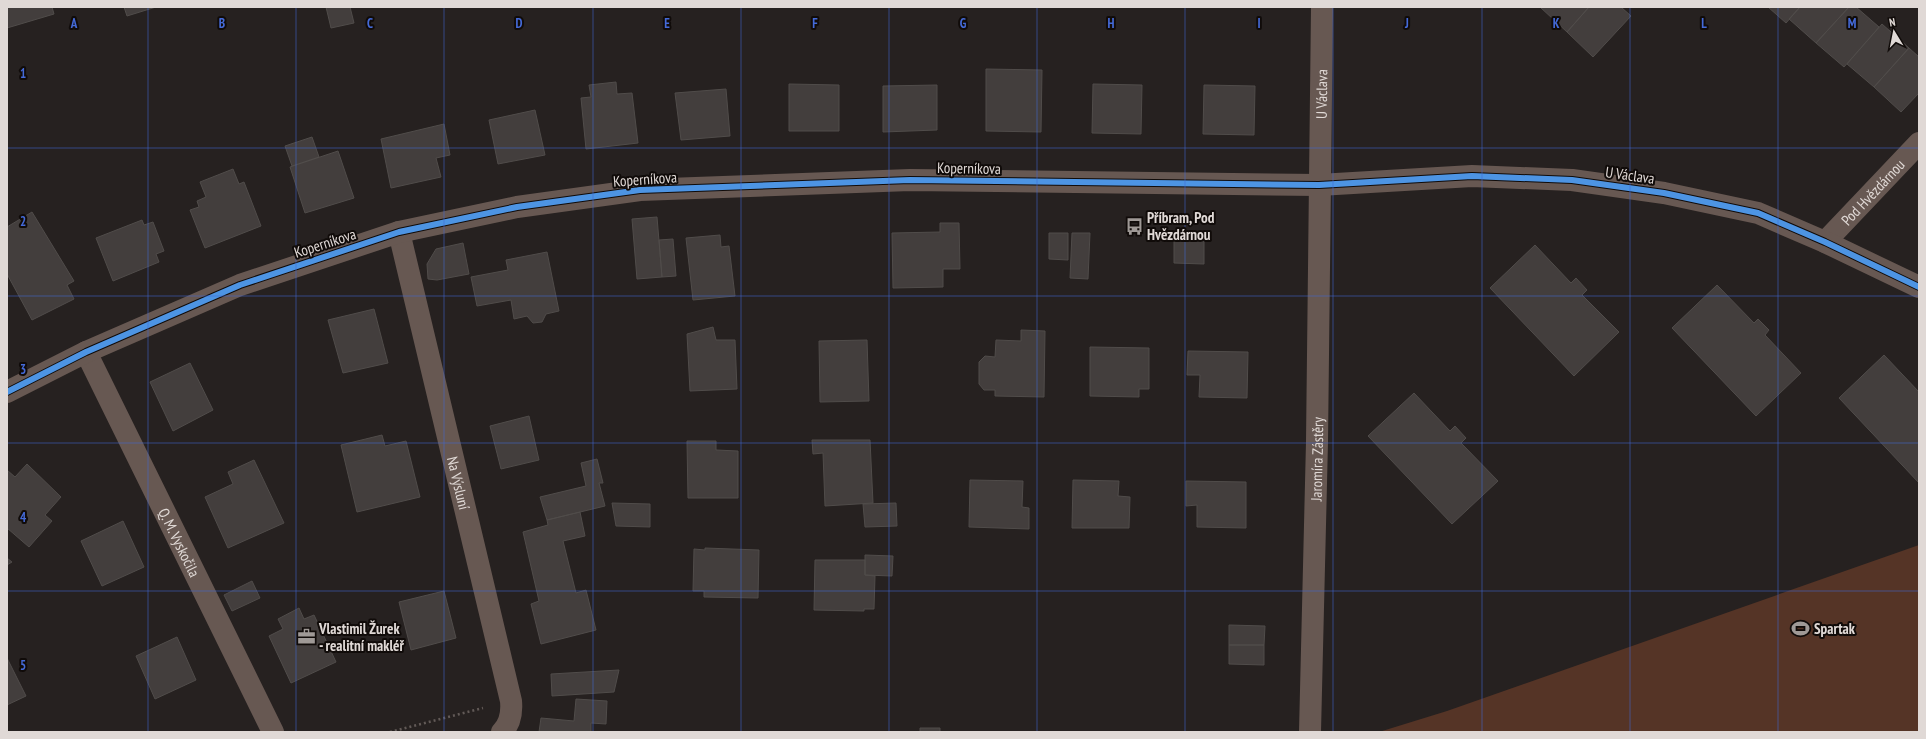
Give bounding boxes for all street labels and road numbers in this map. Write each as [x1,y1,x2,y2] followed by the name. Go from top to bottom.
[1311,69,1331,119] street label: U Václava
[1837,155,1908,229] street label: Pod Hvězdárnou
[937,158,1001,178] street label: Koperníkova
[1604,162,1656,188] street label: U Václava
[613,167,677,191] street label: Koperníkova
[292,224,358,262] street label: Koperníkova
[1306,417,1327,502] street label: Jaromíra Zástěry
[443,454,475,512] street label: Na Výsluní
[155,505,205,580] street label: Q. M. Vyskočila

